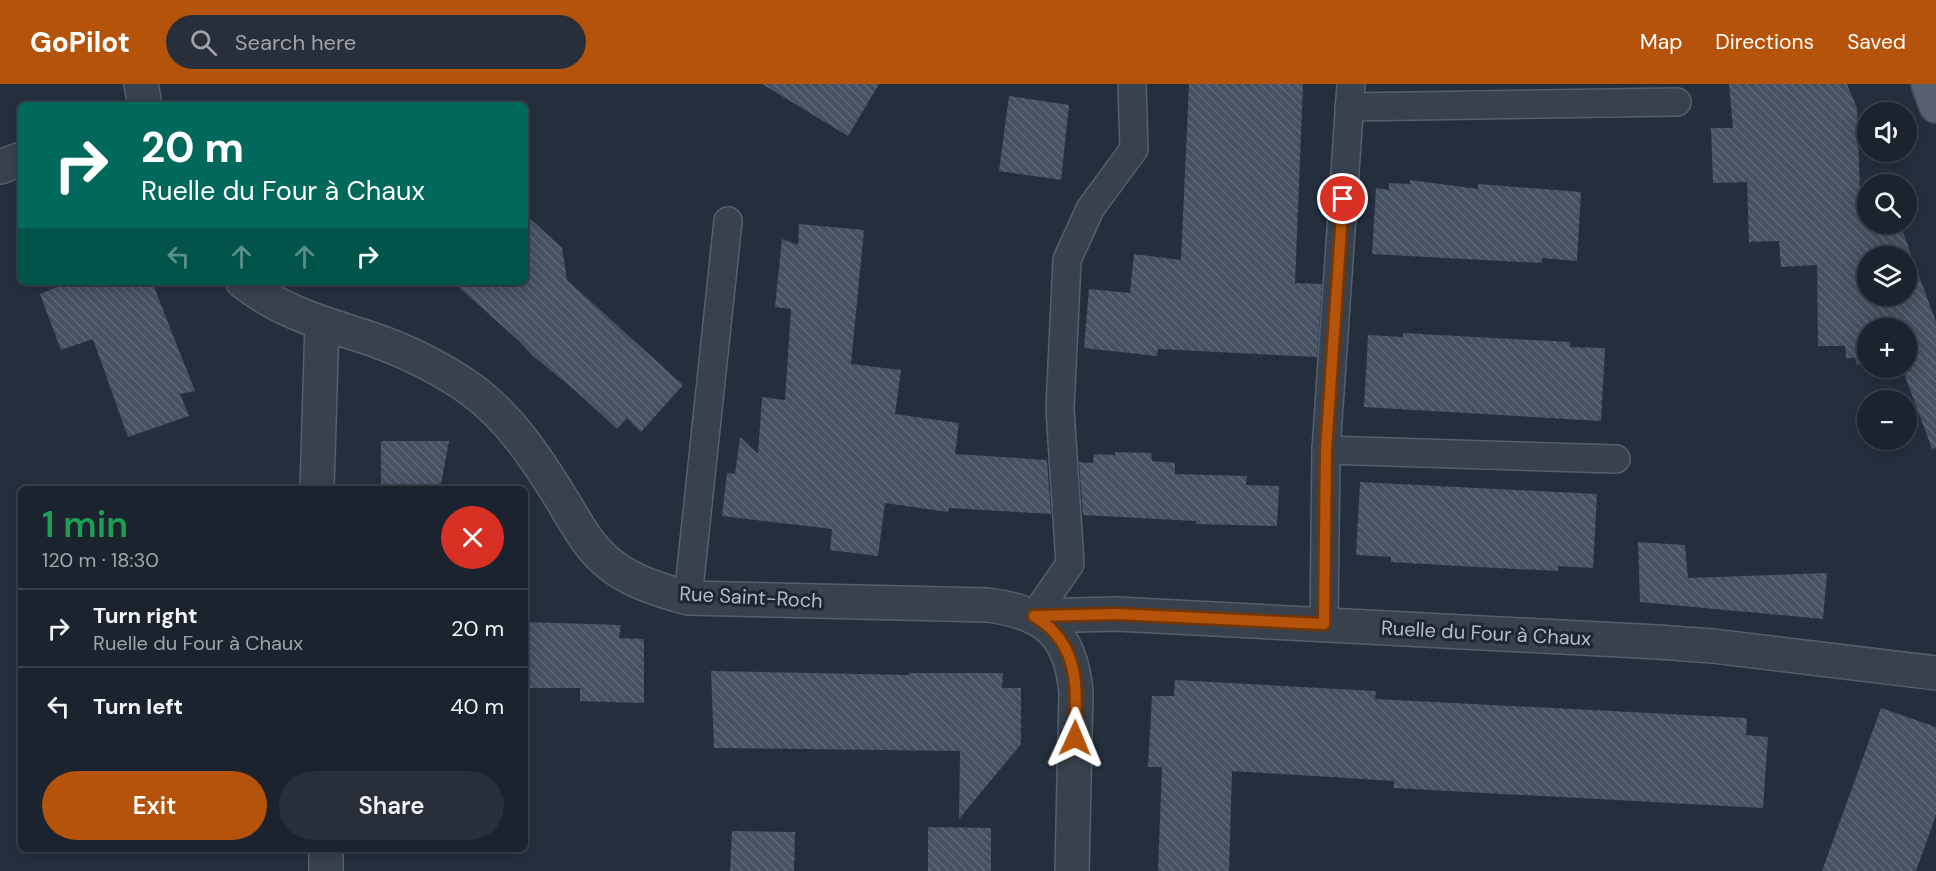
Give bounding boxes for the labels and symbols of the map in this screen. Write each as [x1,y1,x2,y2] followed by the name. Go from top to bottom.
[1317,173,1368,224] pin
[679,580,823,614] street label: Rue Saint-Roch
[1380,615,1592,651] street label: Ruelle du Four à Chaux
[1043,706,1107,770] position arrow

